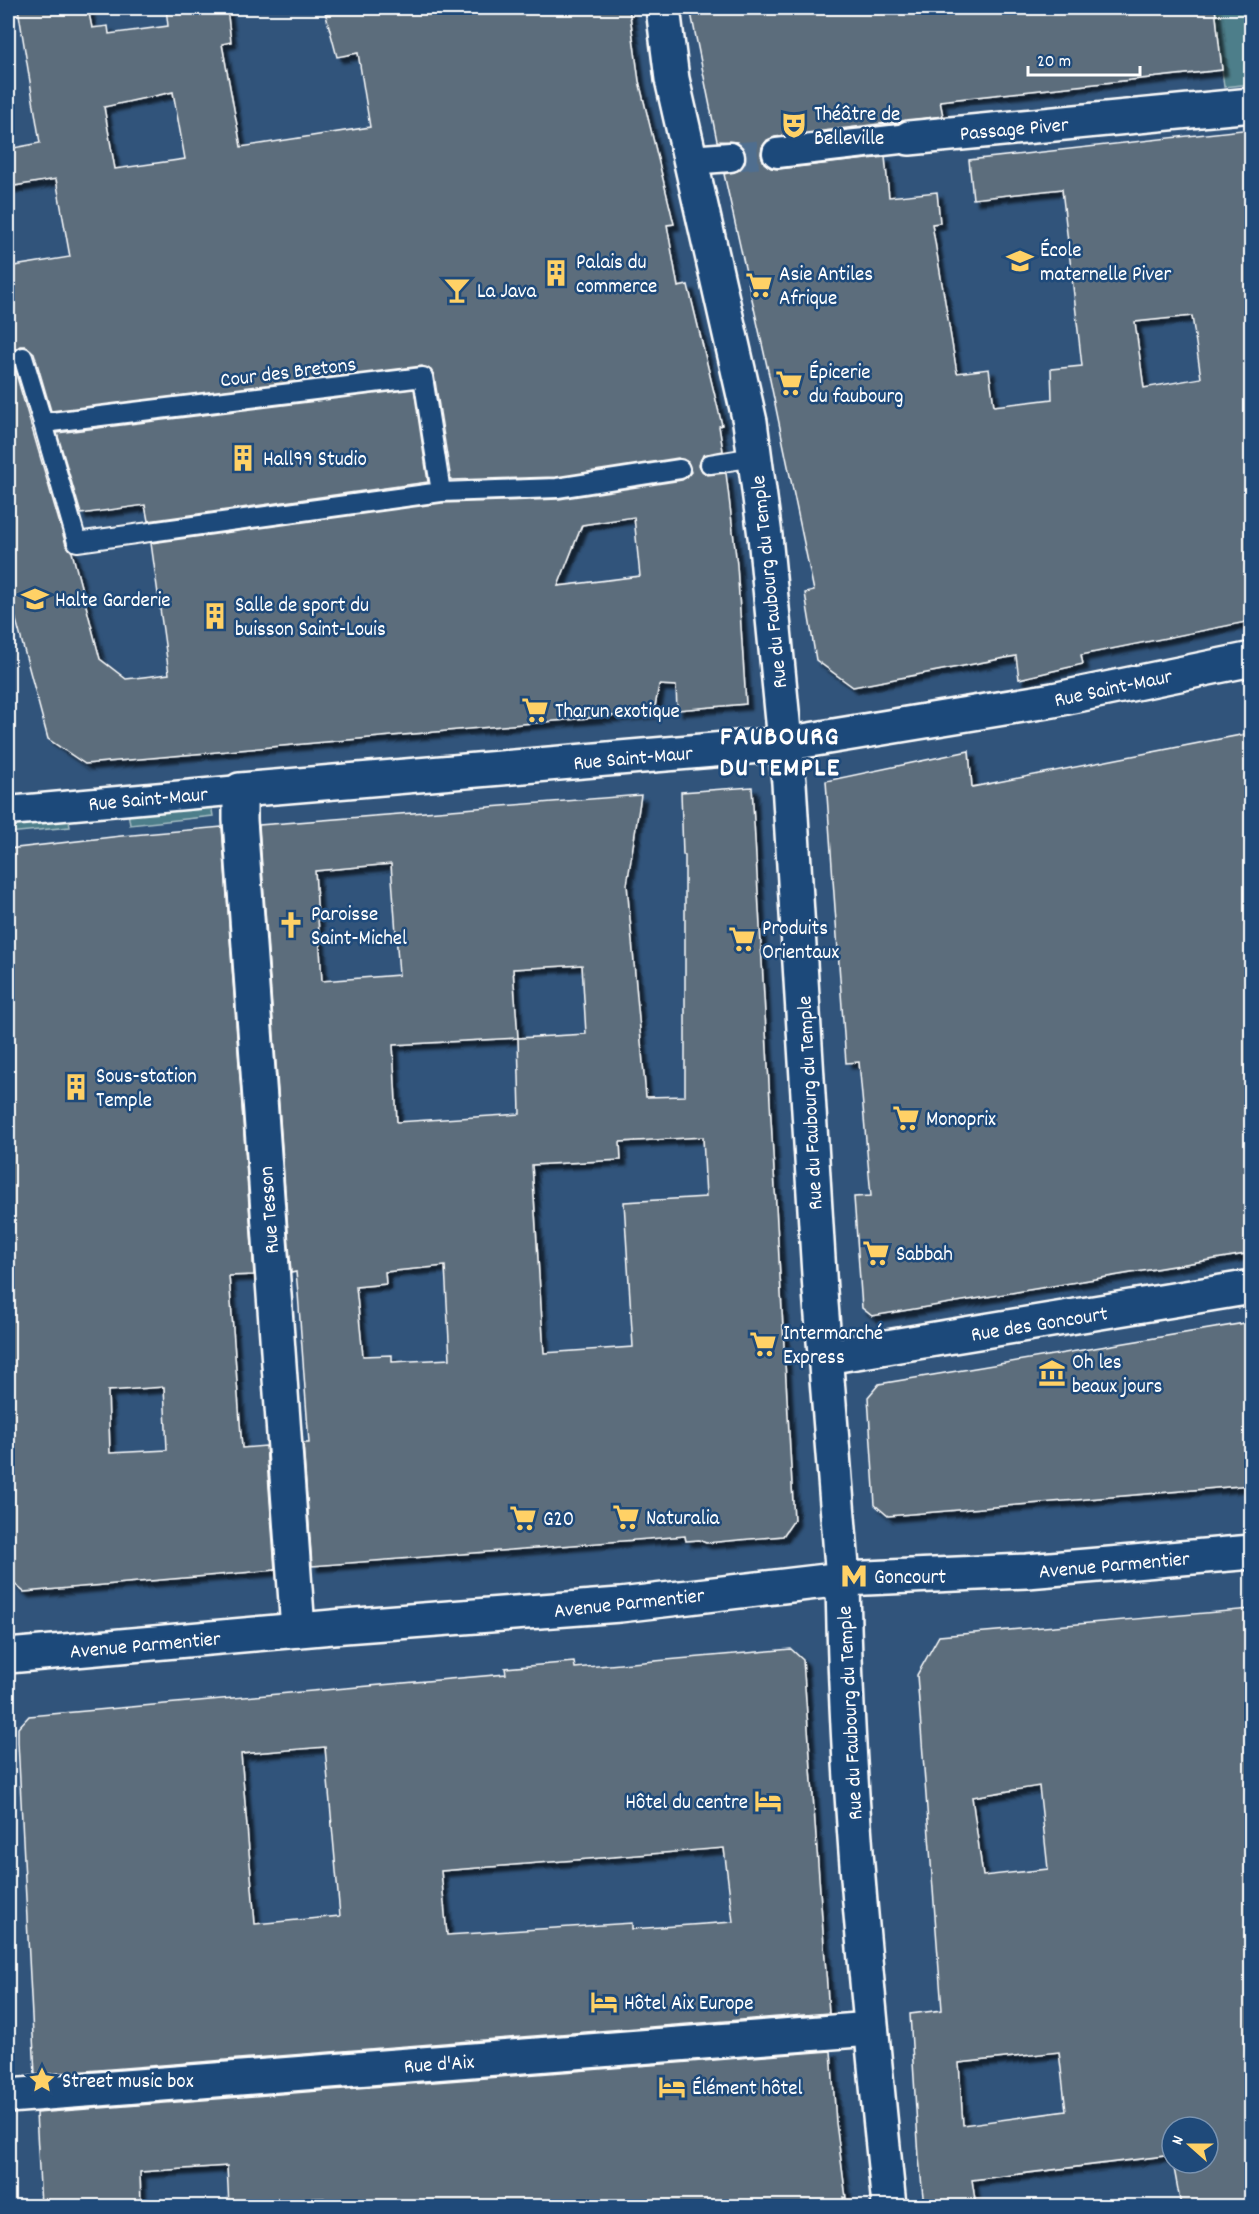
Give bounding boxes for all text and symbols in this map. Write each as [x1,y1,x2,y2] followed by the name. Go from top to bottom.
[1028,39,1140,77] scale bar
[1037,50,1071,75] text: 20 m
[814,101,900,155] place label: Théâtre de Belleville
[779,110,809,140] theatre icon: Théâtre de Belleville
[958,111,1070,151] street label: Passage Piver
[1040,237,1171,291] place label: École maternelle Piver
[1005,246,1035,276] school or university icon: École maternelle Piver
[576,249,657,303] place label: Palais du commerce
[541,258,571,288] building icon: Palais du commerce
[779,261,873,315] place label: Asie Antiles Afrique
[744,270,774,300] supermarket icon: Asie Antiles Afrique
[442,275,472,305] bar icon: La Java
[477,278,537,308] place label: La Java
[219,351,358,397] street label: Cour des Bretons
[809,359,903,413] place label: Épicerie du faubourg
[774,368,804,398] supermarket icon: Épicerie du faubourg
[228,443,258,473] building icon: Hall99 Studio
[263,446,367,476] place label: Hall99 Studio
[745,474,797,690] street label: Rue du Faubourg du Temple
[20,584,50,614] school or university icon: Halte Garderie
[55,587,171,617] place label: Halte Garderie
[235,592,386,646] place label: Salle de sport du buisson Saint-Louis
[200,601,230,631] building icon: Salle de sport du buisson Saint-Louis
[1052,663,1176,717] street label: Rue Saint-Maur
[520,695,550,725] supermarket icon: Tharun exotique
[555,698,680,728] place label: Tharun exotique
[719,719,841,789] district label: FAUBOURG DU TEMPLE
[572,740,694,780] street label: Rue Saint-Maur
[87,781,209,821] street label: Rue Saint-Maur
[311,901,407,955] place label: Paroisse Saint-Michel
[276,910,306,940] church icon: Paroisse Saint-Michel
[762,915,839,969] place label: Produits Orientaux
[727,924,757,954] supermarket icon: Produits Orientaux
[791,995,833,1211] street label: Rue du Faubourg du Temple
[96,1063,197,1117] place label: Sous-station Temple
[61,1072,91,1102] building icon: Sous-station Temple
[891,1103,921,1133] supermarket icon: Monoprix
[926,1106,996,1136] place label: Monoprix
[253,1165,289,1255] street label: Rue Tesson
[861,1238,891,1268] supermarket icon: Sabbah
[896,1241,953,1271] place label: Sabbah
[969,1300,1110,1352] street label: Rue des Goncourt
[783,1320,883,1374] place label: Intermarché Express
[748,1329,778,1359] supermarket icon: Intermarché Express
[1072,1349,1162,1403] place label: Oh les beaux jours
[1037,1358,1067,1388] museum icon: Oh les beaux jours
[611,1502,641,1532] supermarket icon: Naturalia
[508,1503,538,1533] supermarket icon: G20
[646,1505,721,1535] place label: Naturalia
[543,1506,574,1536] place label: G20
[1038,1545,1191,1589] street label: Avenue Parmentier
[839,1561,869,1591] metro station icon: Goncourt
[874,1564,946,1594] place label: Goncourt
[552,1582,706,1628] street label: Avenue Parmentier
[831,1605,873,1821] street label: Rue du Faubourg du Temple
[69,1625,222,1669] street label: Avenue Parmentier
[753,1786,783,1816] hotel icon: Hôtel du centre
[625,1789,748,1819] place label: Hôtel du centre
[589,1987,619,2017] hotel icon: Hôtel Aix Europe
[624,1990,753,2020] place label: Hôtel Aix Europe
[403,2049,476,2083] street label: Rue d'Aix
[27,2065,57,2095] place icon: Street music box
[62,2068,194,2098] place label: Street music box
[657,2072,687,2102] hotel icon: Élément hôtel
[692,2075,802,2105] place label: Élément hôtel
[1160,2115,1220,2175] north arrow
[1166,2133,1191,2148] text: N

